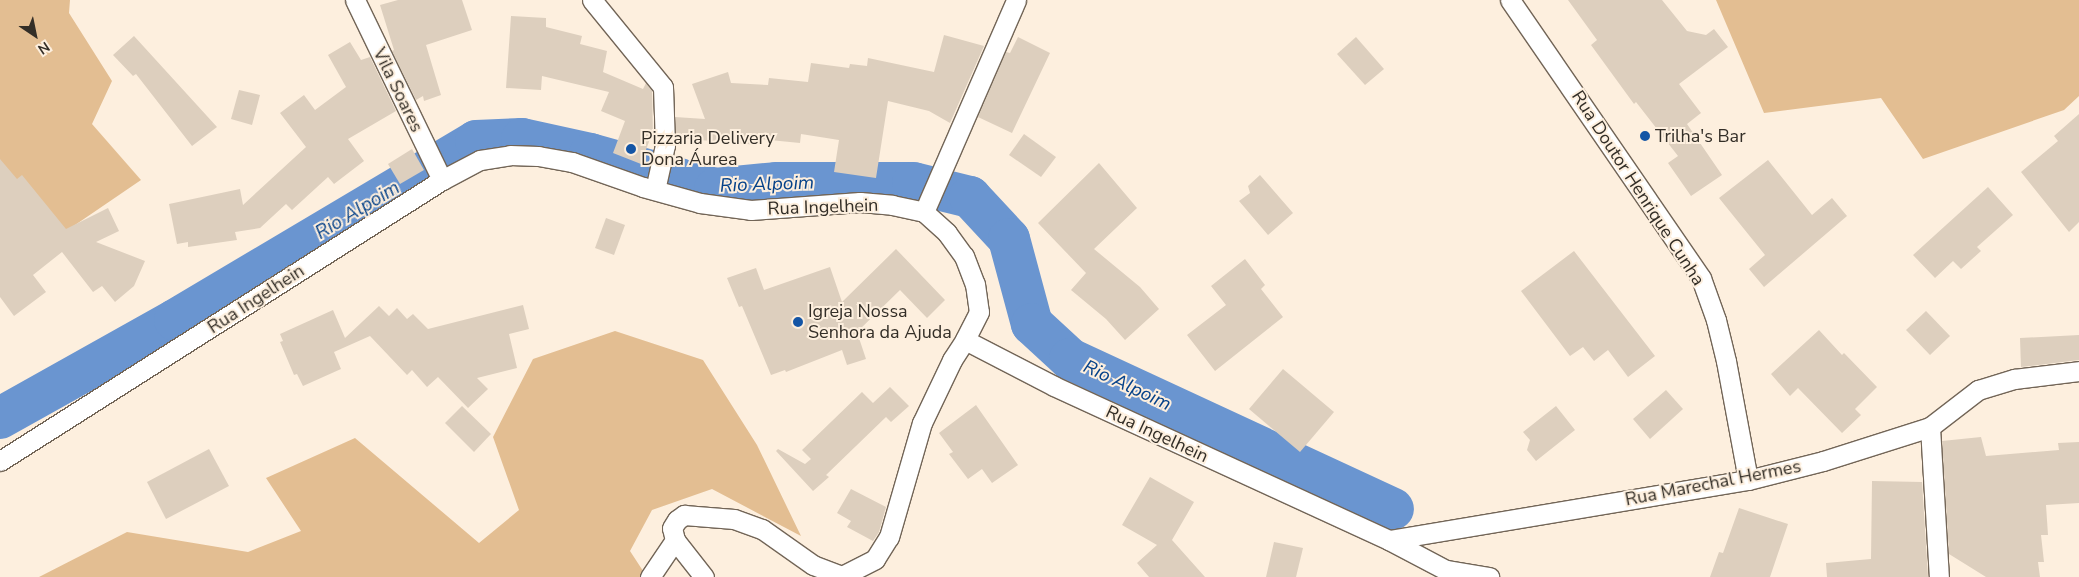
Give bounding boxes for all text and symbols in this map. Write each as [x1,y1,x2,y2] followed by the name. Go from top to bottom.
[10,10,60,60] north arrow
[34,37,53,59] text: N
[368,44,428,136] street label: Vila Soares
[1567,87,1709,289] street label: Rua Doutor Henrique Cunha
[1655,125,1746,147] place label: Trilha's Bar
[641,128,775,170] place label: Pizzaria Delivery Dona Áurea
[1639,130,1651,142] marker: Trilha's Bar
[625,143,637,155] marker: Pizzaria Delivery Dona Áurea
[719,172,815,198] water label: Rio Alpoim
[312,177,404,245] water label: Rio Alpoim
[767,194,879,220] street label: Rua Ingelhein
[204,260,308,338] street label: Rua Ingelhein
[808,301,952,344] place label: Igreja Nossa Senhora da Ajuda
[792,316,804,328] marker: Igreja Nossa Senhora da Ajuda
[1079,356,1175,416] water label: Rio Alpoim
[1102,401,1212,467] street label: Rua Ingelhein
[1623,455,1803,511] street label: Rua Marechal Hermes

